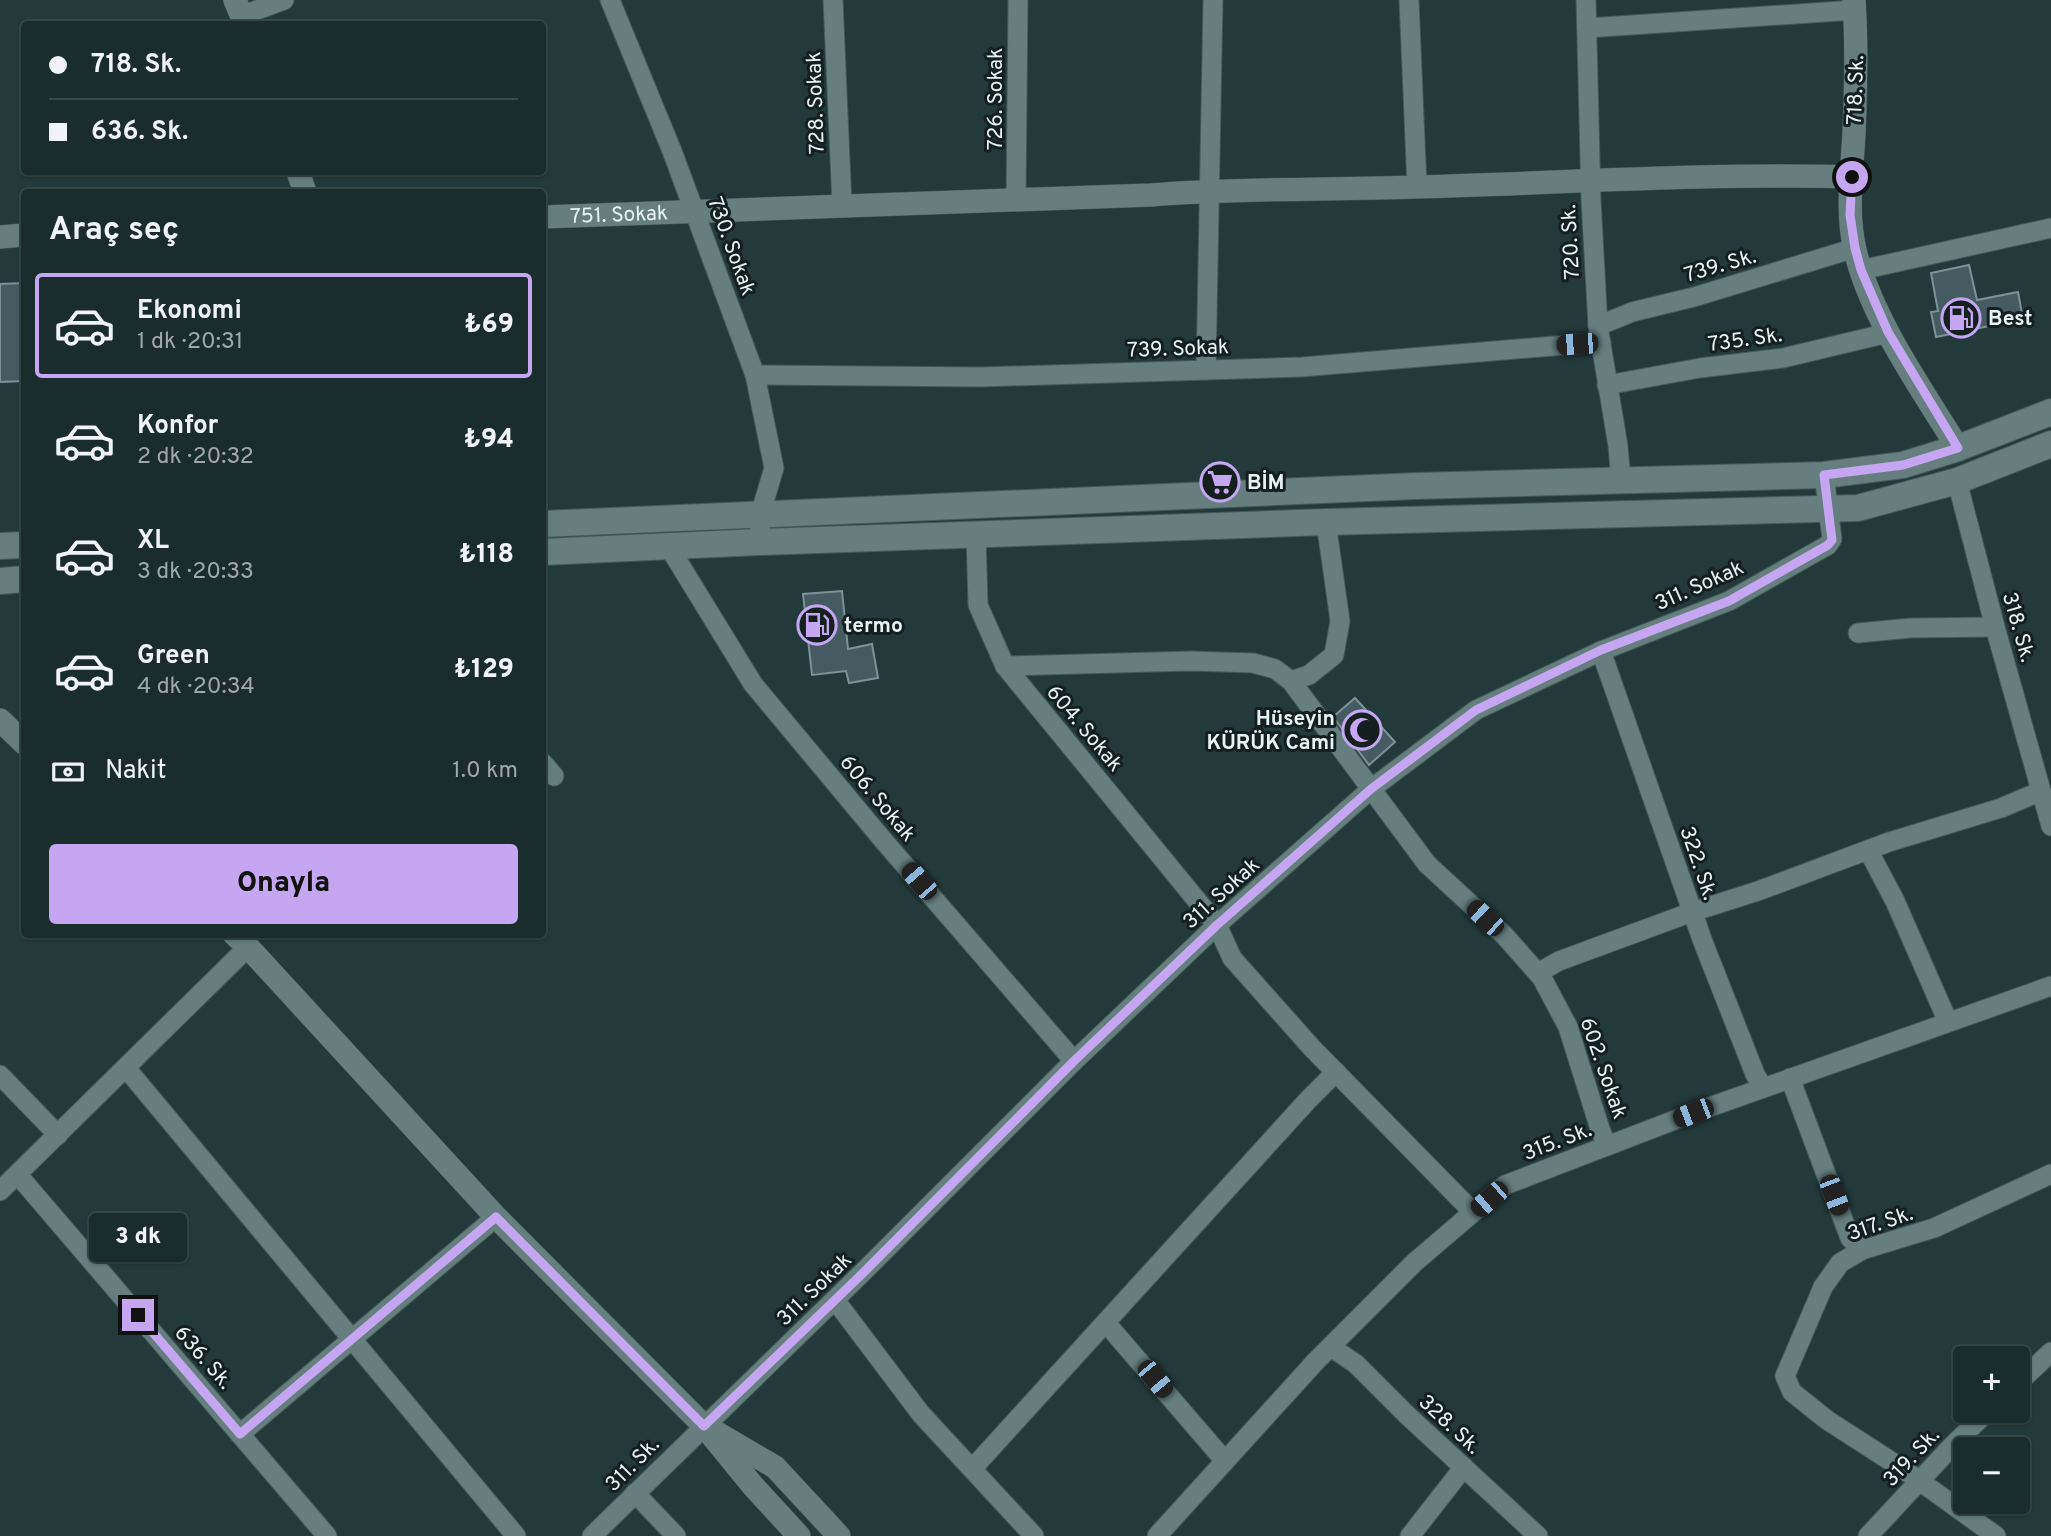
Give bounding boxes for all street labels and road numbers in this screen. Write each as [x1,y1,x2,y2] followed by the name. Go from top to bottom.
[983,48,1010,150] street label: 726. Sokak
[801,51,832,155] street label: 728. Sokak
[1842,55,1871,126] street label: 718. Sk.
[700,194,761,300] street label: 730. Sokak
[569,200,669,231] street label: 751. Sokak
[1556,204,1587,280] street label: 720. Sk.
[1681,243,1760,290] street label: 739. Sk.
[1706,322,1784,359] street label: 735. Sk.
[1127,334,1229,365] street label: 739. Sokak
[1651,555,1748,618] street label: 311. Sokak
[1995,589,2040,665] street label: 318. Sk.
[1040,680,1128,778] street label: 604. Sokak
[833,750,921,848] street label: 606. Sokak
[1672,823,1723,904] street label: 322. Sk.
[1178,852,1266,936] street label: 311. Sokak
[1573,1014,1632,1123] street label: 602. Sokak
[1519,1117,1596,1168] street label: 315. Sk.
[1844,1201,1917,1248] street label: 317. Sk.
[772,1248,858,1333] street label: 311. Sokak
[168,1320,238,1396] street label: 636. Sk.
[1412,1389,1486,1461] street label: 328. Sk.
[1878,1423,1946,1493] street label: 319. Sk.
[600,1432,666,1498] street label: 311. Sk.

